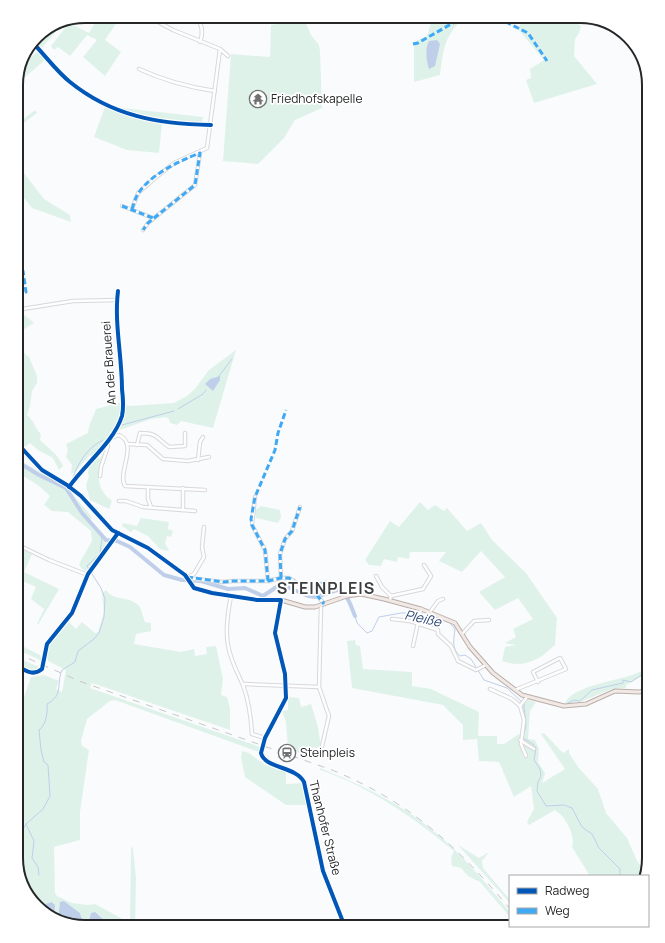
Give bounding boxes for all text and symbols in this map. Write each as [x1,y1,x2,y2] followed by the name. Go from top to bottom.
[248,89,268,109] temple icon: Friedhofskapelle
[271,90,362,107] place label: Friedhofskapelle
[97,320,120,406] street label: An der Brauerei
[277,577,375,599] district label: STEINPLEIS
[403,605,444,631] water label: Pleiße
[277,743,297,763] station icon: Steinpleis
[300,744,355,761] place label: Steinpleis
[305,779,345,877] street label: Thanhofer Straße
[509,875,649,927] legend
[545,882,589,899] text: Radweg
[545,902,570,919] text: Weg

